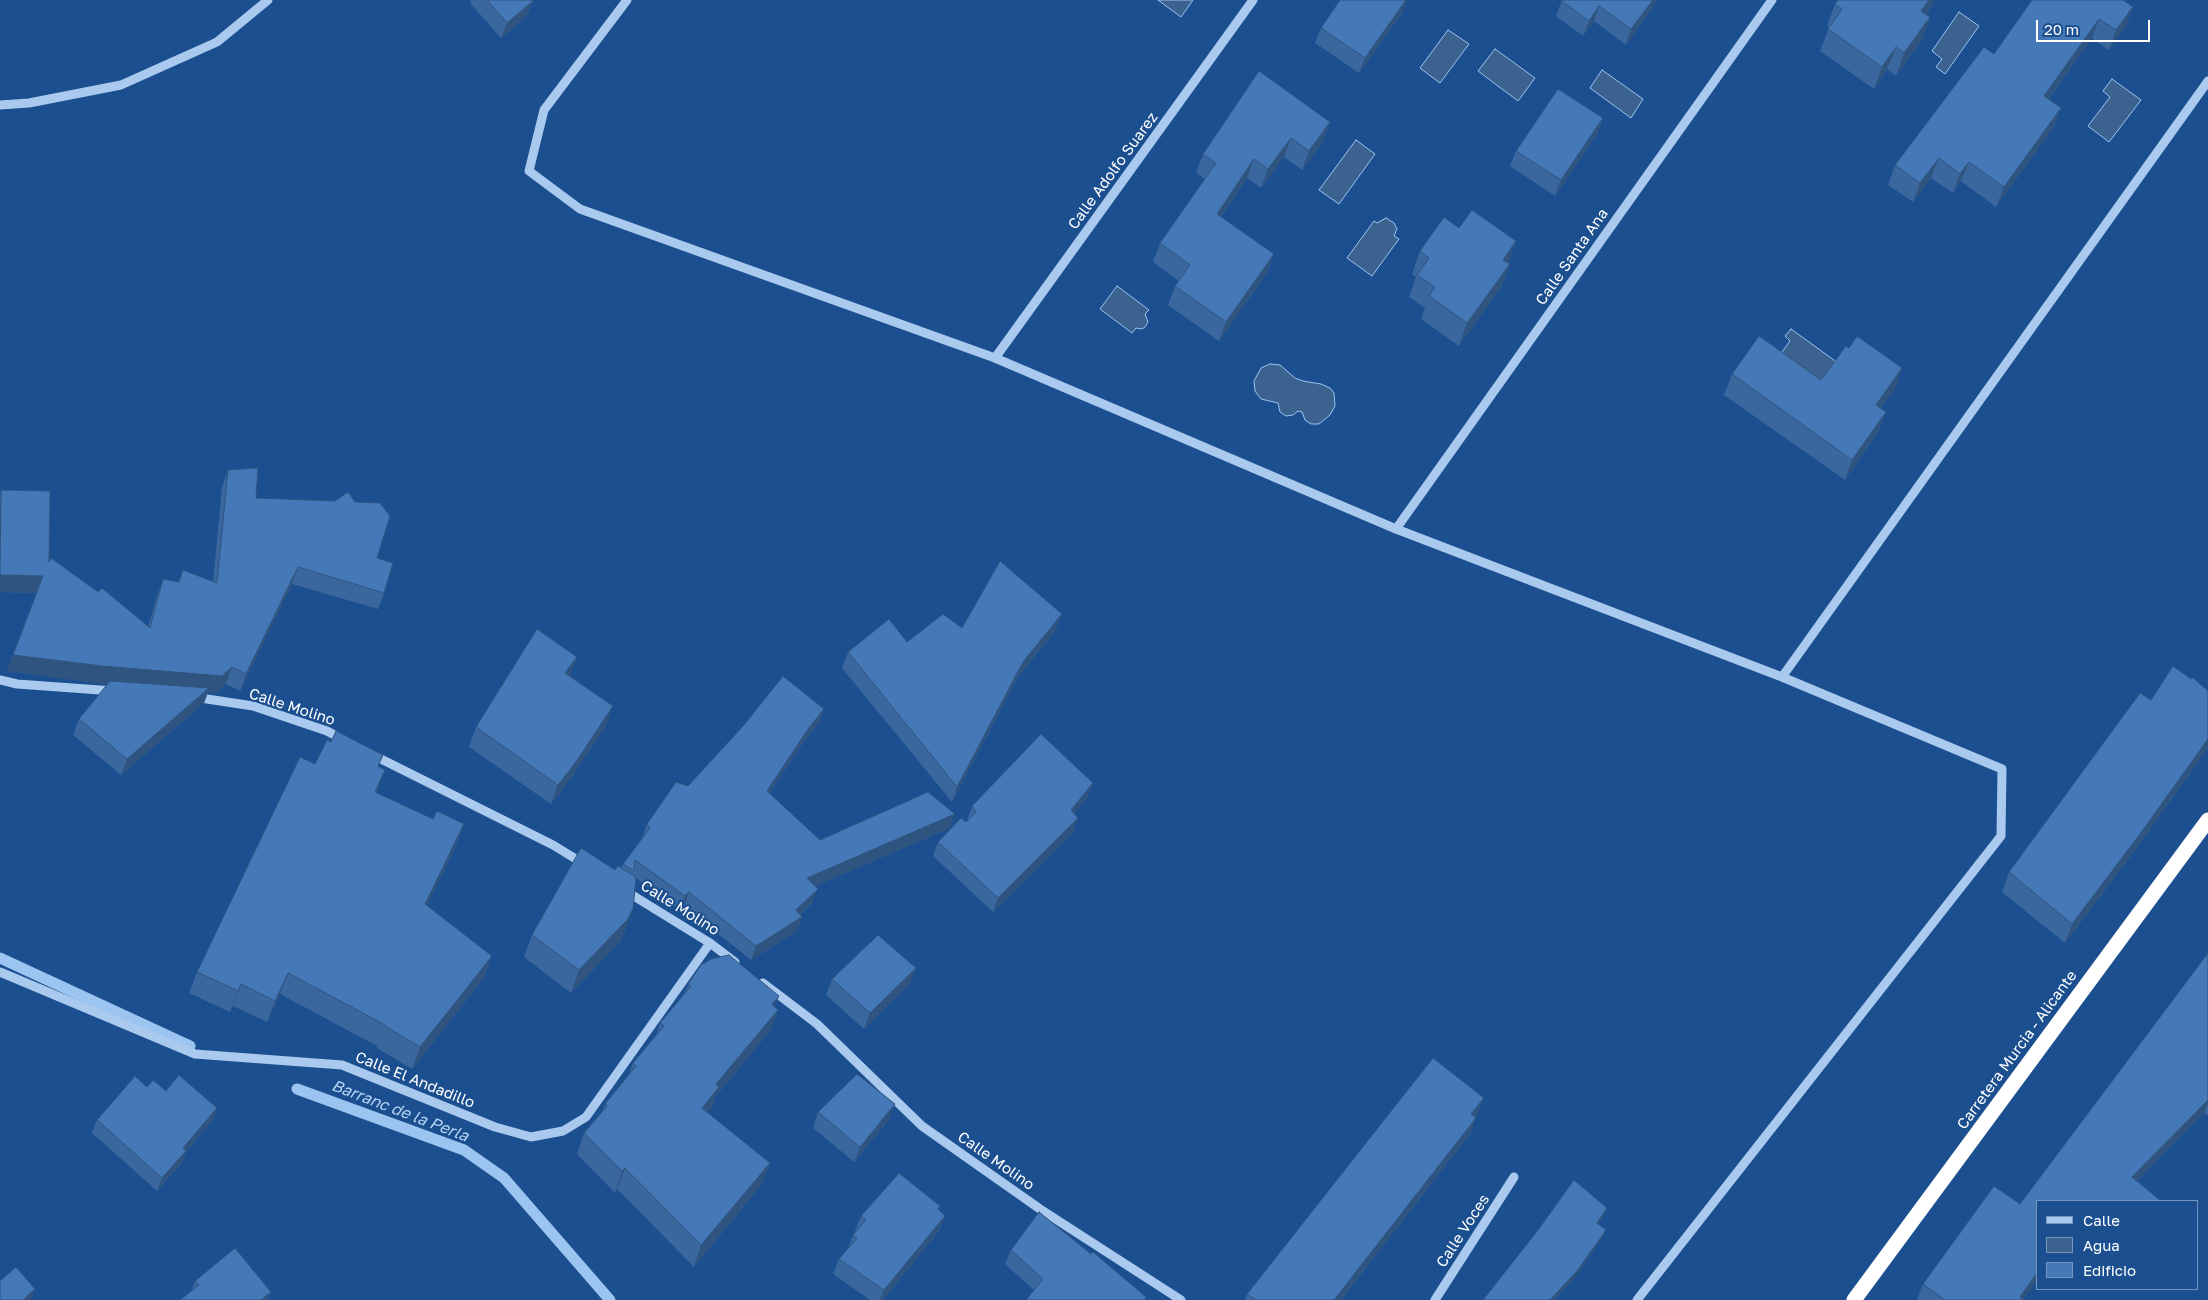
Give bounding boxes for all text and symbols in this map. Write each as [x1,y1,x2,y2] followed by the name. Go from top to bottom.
[2038,10,2152,42] scale bar
[2044,20,2079,38] text: 20 m
[1064,109,1162,233] street label: Calle Adolfo Suarez
[1532,205,1612,309] street label: Calle Santa Ana
[247,685,337,729] street label: Calle Molino
[637,877,723,939] street label: Calle Molino
[1953,967,2081,1133] street label: Carretera Murcia - Alicante
[353,1048,477,1112] street label: Calle El Andadillo
[329,1076,471,1146] water label: Barranc de la Perla
[954,1128,1038,1194] street label: Calle Molino
[1433,1191,1493,1271] street label: Calle Voces
[2036,1200,2198,1290] legend
[2083,1211,2120,1229] text: Calle
[2083,1236,2120,1254] text: Agua
[2083,1261,2136,1279] text: Edificio

